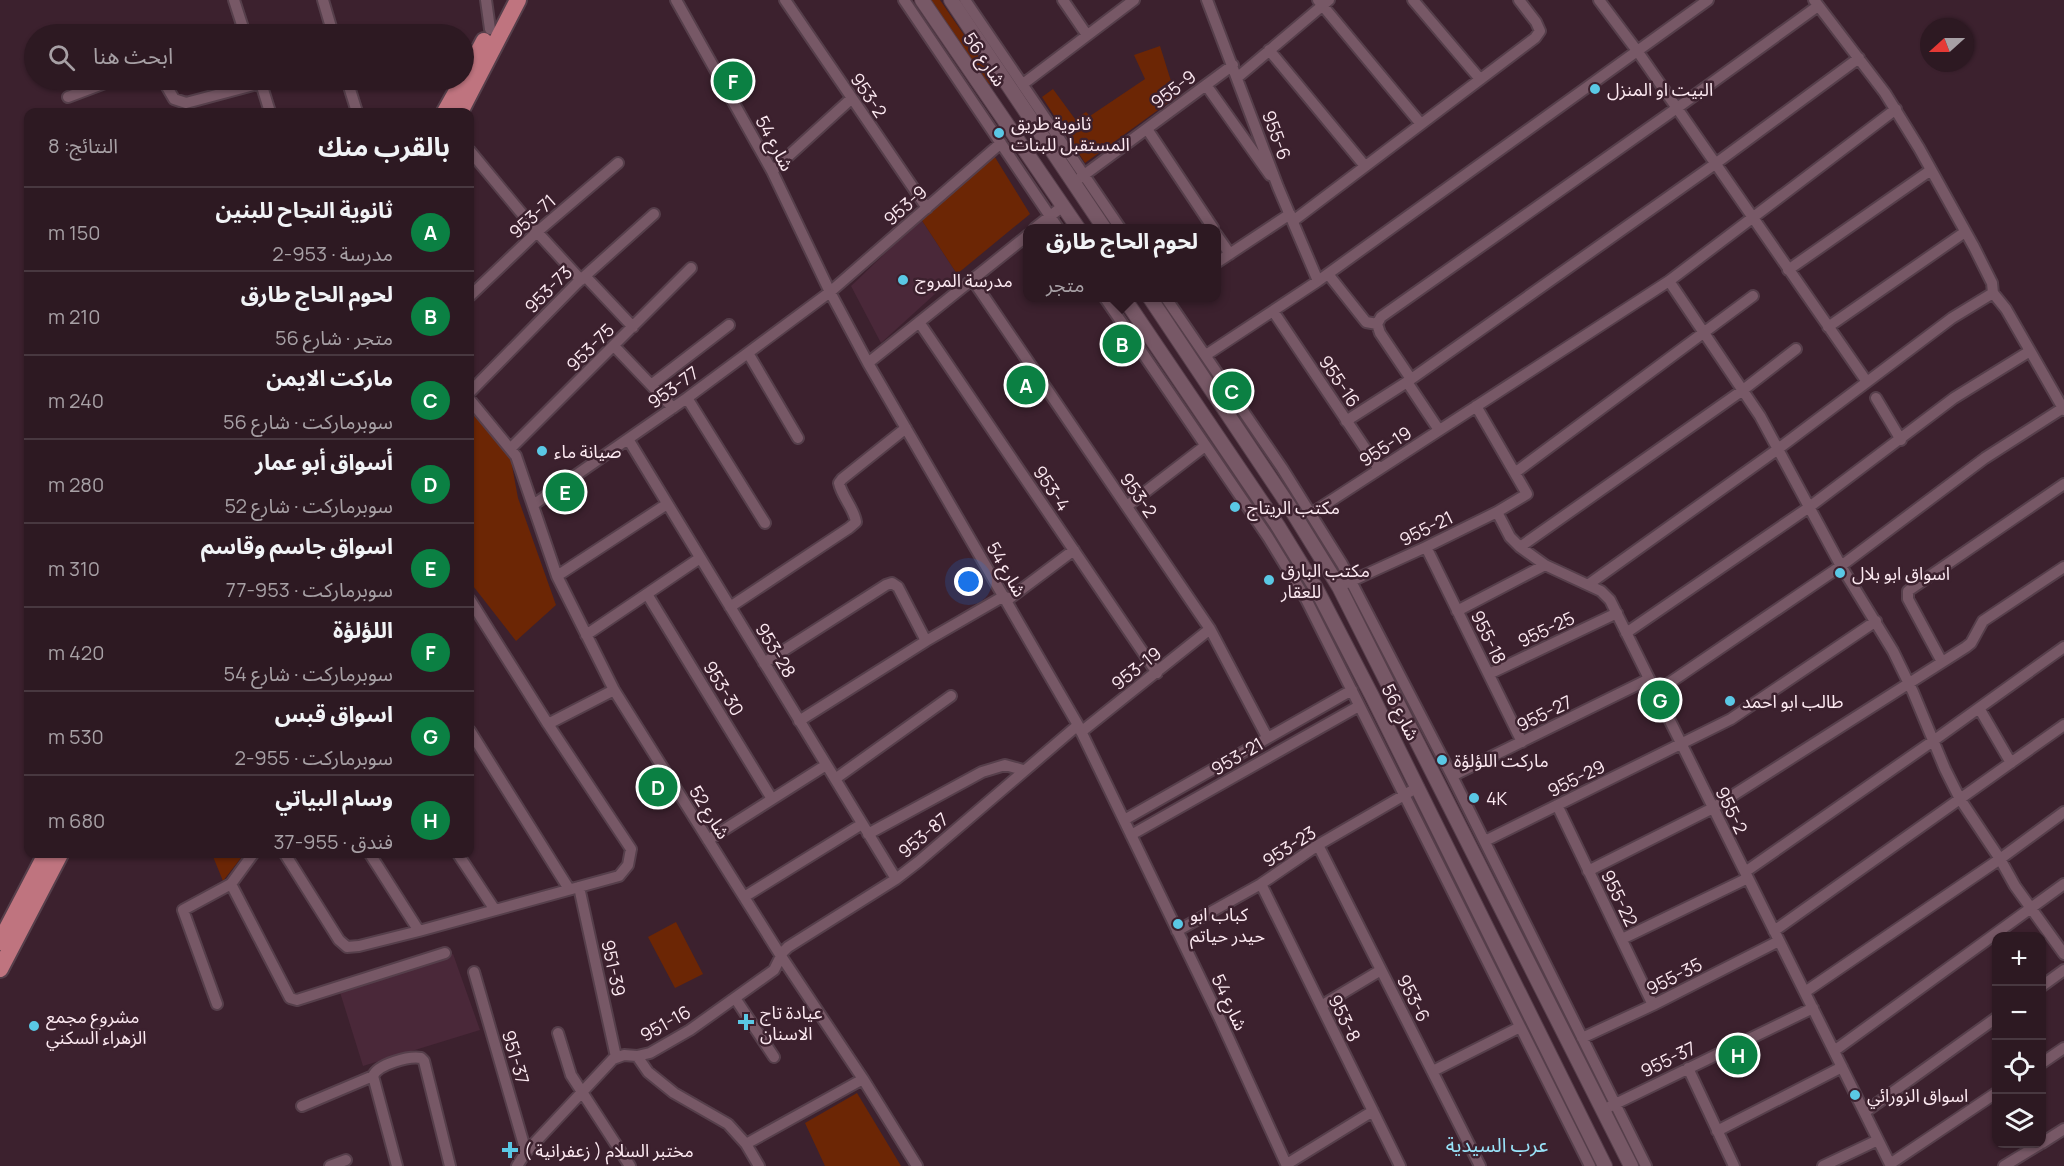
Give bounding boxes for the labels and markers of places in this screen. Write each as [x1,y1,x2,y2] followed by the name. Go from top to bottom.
[714,58,752,104] pin: F
[1607,77,1713,101] place label: البيت او المنزل
[1588,82,1602,96] marker: البيت او المنزل
[1011,111,1130,156] place label: ثانوية طريق المستقبل للبنات
[992,126,1006,140] marker: ثانوية طريق المستقبل للبنات
[915,268,1013,294] place label: مدرسة المروج
[896,273,910,287] marker: مدرسة المروج
[1102,322,1142,366] pin: B
[1006,362,1046,408] pin: A
[1212,368,1252,414] pin: C
[554,439,621,463] place label: صيانة ماء
[535,444,549,458] marker: صيانة ماء
[546,470,584,514] pin: E
[1247,495,1340,521] place label: مكتب الريتاج
[1228,500,1242,514] marker: مكتب الريتاج
[1280,558,1370,603] place label: مكتب البارق للعقار
[1852,561,1950,585] place label: اسواق ابو بلال
[1833,566,1847,580] marker: اسواق ابو بلال
[1262,573,1276,587] marker: مكتب البارق للعقار
[1640,678,1680,722] pin: G
[1742,689,1843,713] place label: طالب ابو احمد
[1723,694,1737,708] marker: طالب ابو احمد
[1454,748,1549,772] place label: ماركت اللؤلؤة
[1435,753,1449,767] marker: ماركت اللؤلؤة
[638,764,678,810] pin: D
[1486,786,1508,810] place label: 4K
[1467,791,1481,805] marker: 4K
[1190,902,1265,949] place label: كباب ابو حيدر حياتم
[1171,917,1185,931] marker: كباب ابو حيدر حياتم
[760,1000,823,1045] place label: عيادة تاج الاسنان
[46,1004,147,1051] place label: مشروع مجمع الزهراء السكني
[737,1013,755,1031] marker: عيادة تاج الاسنان
[27,1019,41,1033] marker: مشروع مجمع الزهراء السكني
[1718,1032,1758,1078] pin: H
[1867,1083,1968,1109] place label: اسواق الزورائي
[1848,1088,1862,1102] marker: اسواق الزورائي
[524,1138,694,1165] place label: مختبر السلام ( زعفرانية )
[501,1141,519,1159] marker: مختبر السلام ( زعفرانية )

